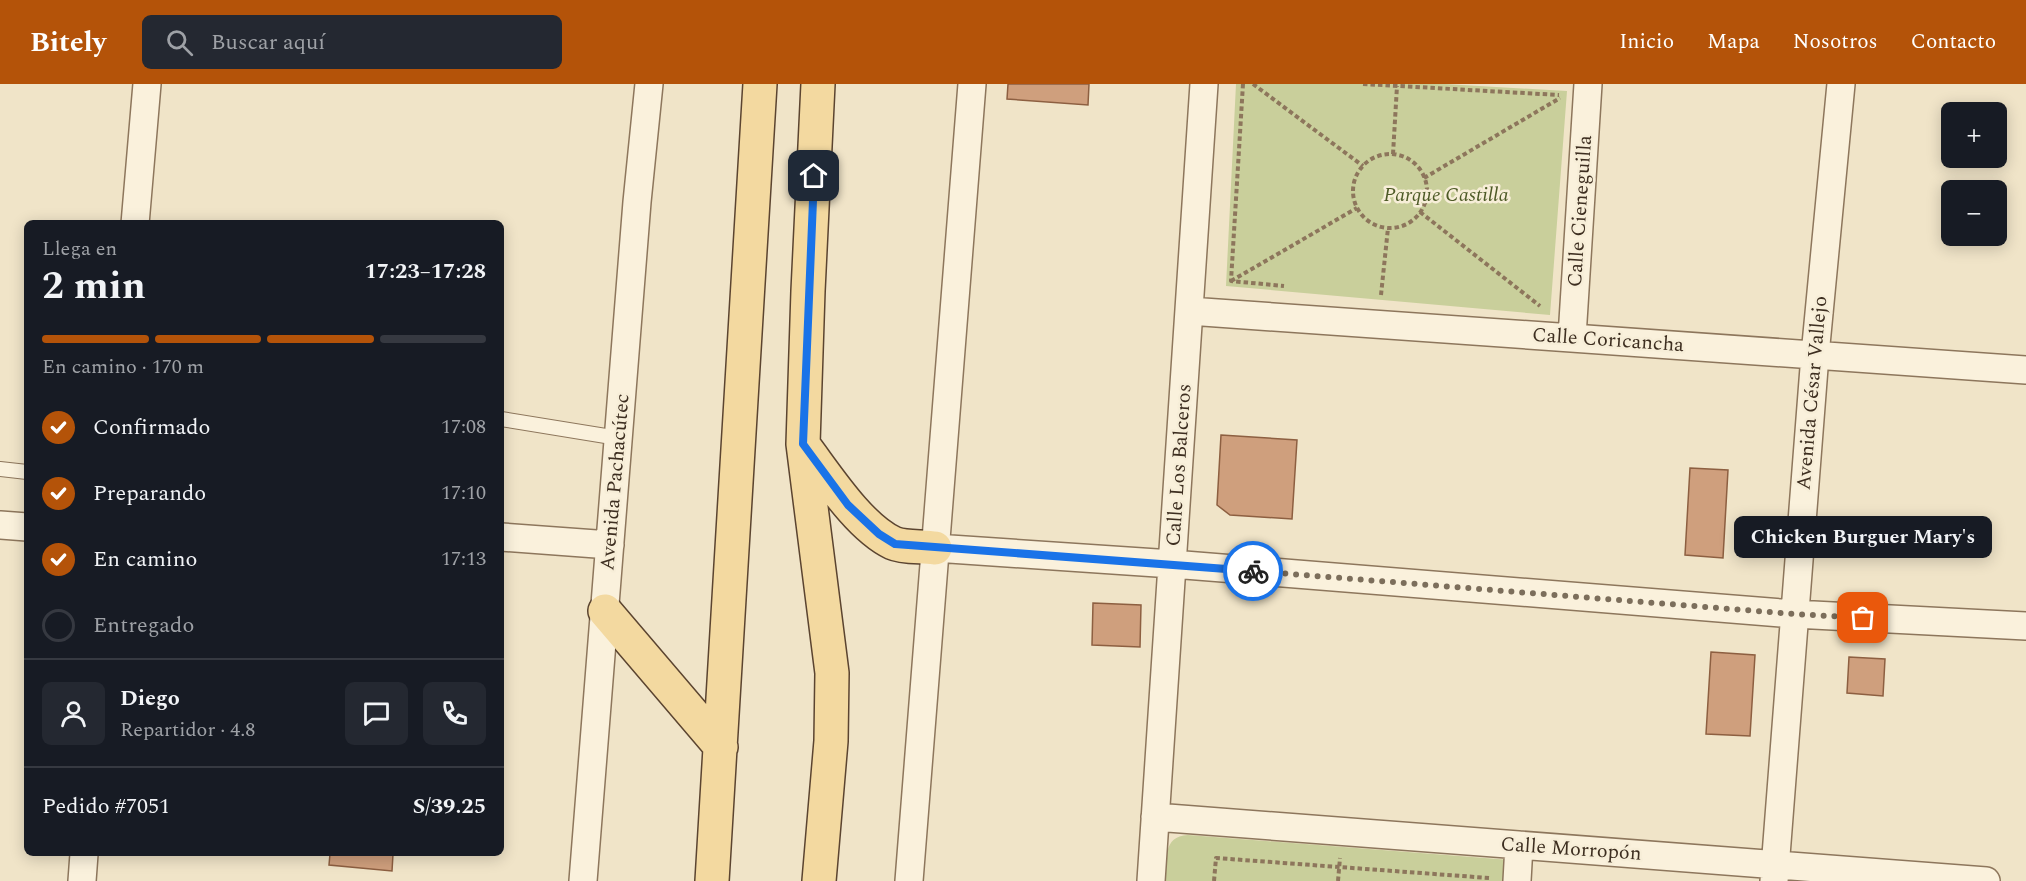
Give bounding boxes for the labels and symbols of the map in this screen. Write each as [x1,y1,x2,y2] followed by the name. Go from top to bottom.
[1560,134,1600,288] street label: Calle Cieneguilla
[788,150,839,201] pin
[1383,180,1509,210] park label: Parque Castilla
[1789,295,1835,491] street label: Avenida César Vallejo
[1531,320,1685,360] street label: Calle Coricancha
[1158,383,1200,547] street label: Calle Los Balceros
[592,392,638,572] street label: Avenida Pachacútec
[1734,516,1992,558] callout: Chicken Burguer Mary's
[1223,541,1283,601] courier
[1837,592,1888,643] pin
[1500,829,1642,869] street label: Calle Morropón

